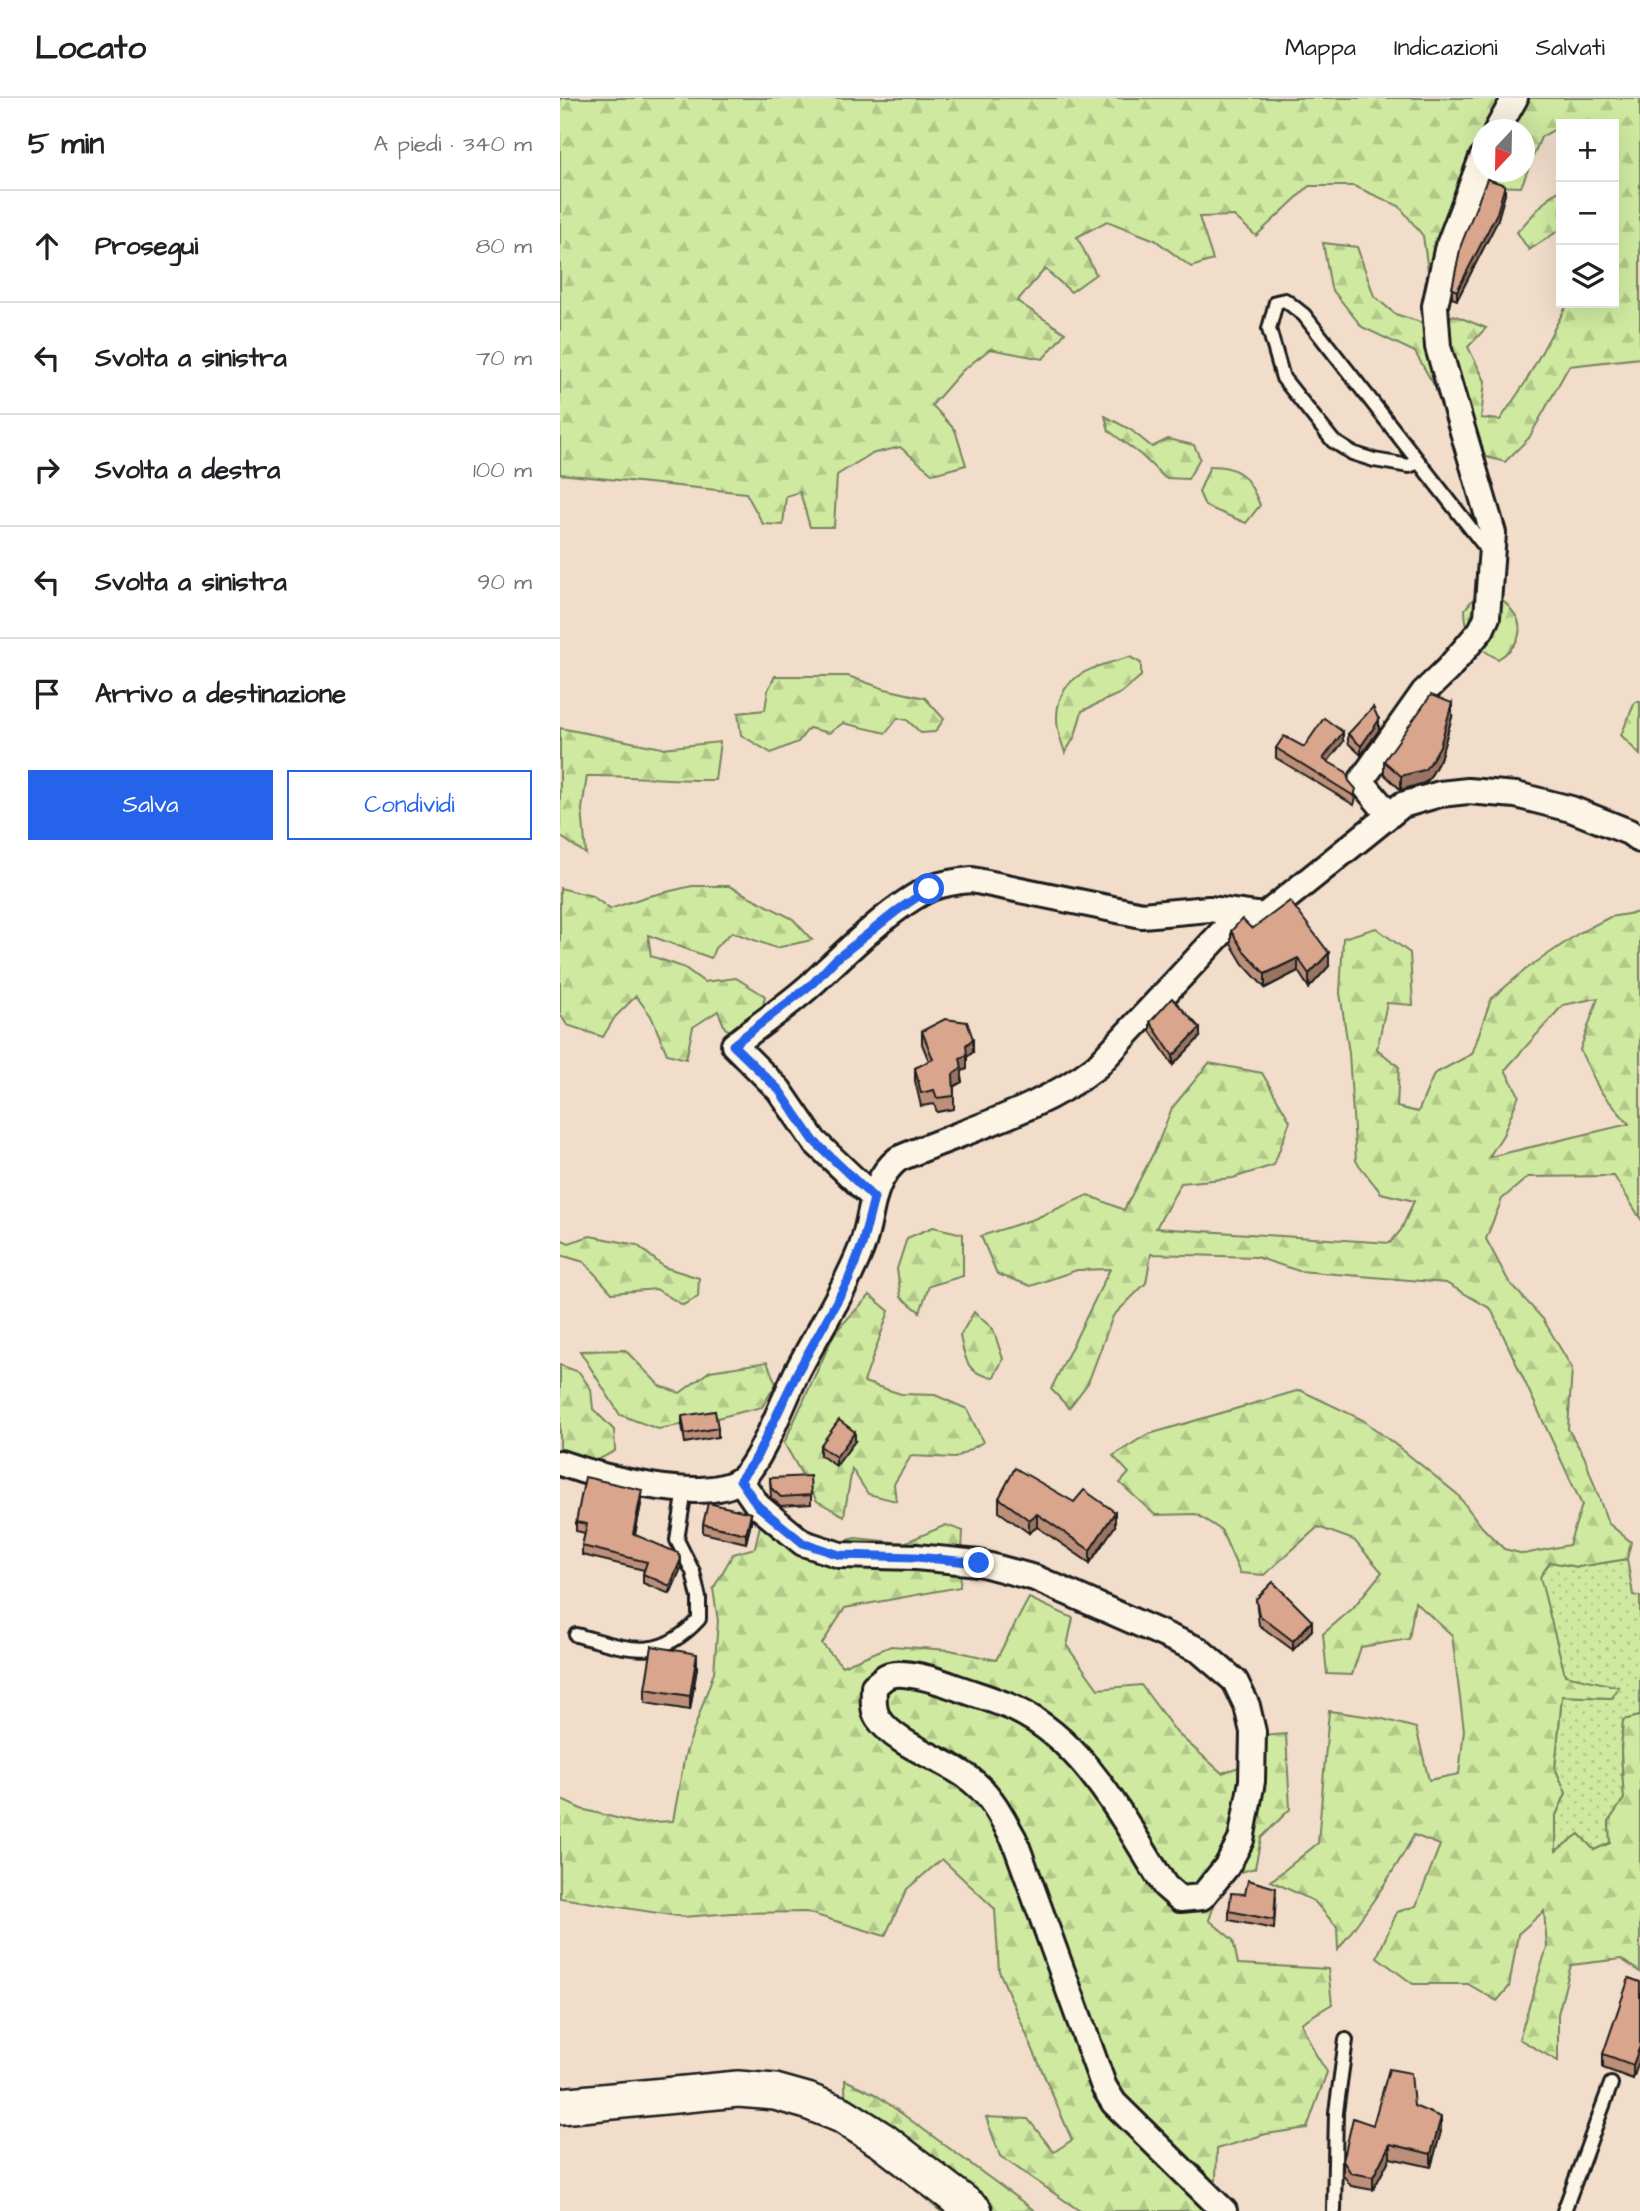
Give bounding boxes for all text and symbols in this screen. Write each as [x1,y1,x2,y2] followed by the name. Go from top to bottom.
[35,25,146,71] text: Locato
[1285,31,1356,65] text: Mappa
[1394,31,1498,65] text: Indicazioni
[1536,31,1605,65] text: Salvati
[1472,119,1535,182] north arrow
[1556,119,1619,308] map controls
[1556,119,1619,182] button: +
[28,123,104,165] text: 5 min
[373,128,532,160] text: A piedi · 340 m
[1556,182,1619,245] button: −
[28,227,66,265] icon: ahead
[95,228,198,264] text: Prosegui
[475,230,532,262] text: 80 m
[1556,245,1619,308] button: layers
[28,339,66,377] icon: left
[95,340,287,376] text: Svolta a sinistra
[476,342,532,374] text: 70 m
[28,451,66,489] icon: right
[95,452,280,488] text: Svolta a destra
[473,454,532,486] text: 100 m
[28,563,66,601] icon: left
[95,564,287,600] text: Svolta a sinistra
[477,566,532,598] text: 90 m
[28,675,66,713] icon: arrive
[95,676,346,712] text: Arrivo a destinazione
[28,770,273,840] button: Salva
[287,770,532,840] button: Condividi
[913,873,944,904] route start
[963,1547,994,1578] route end

